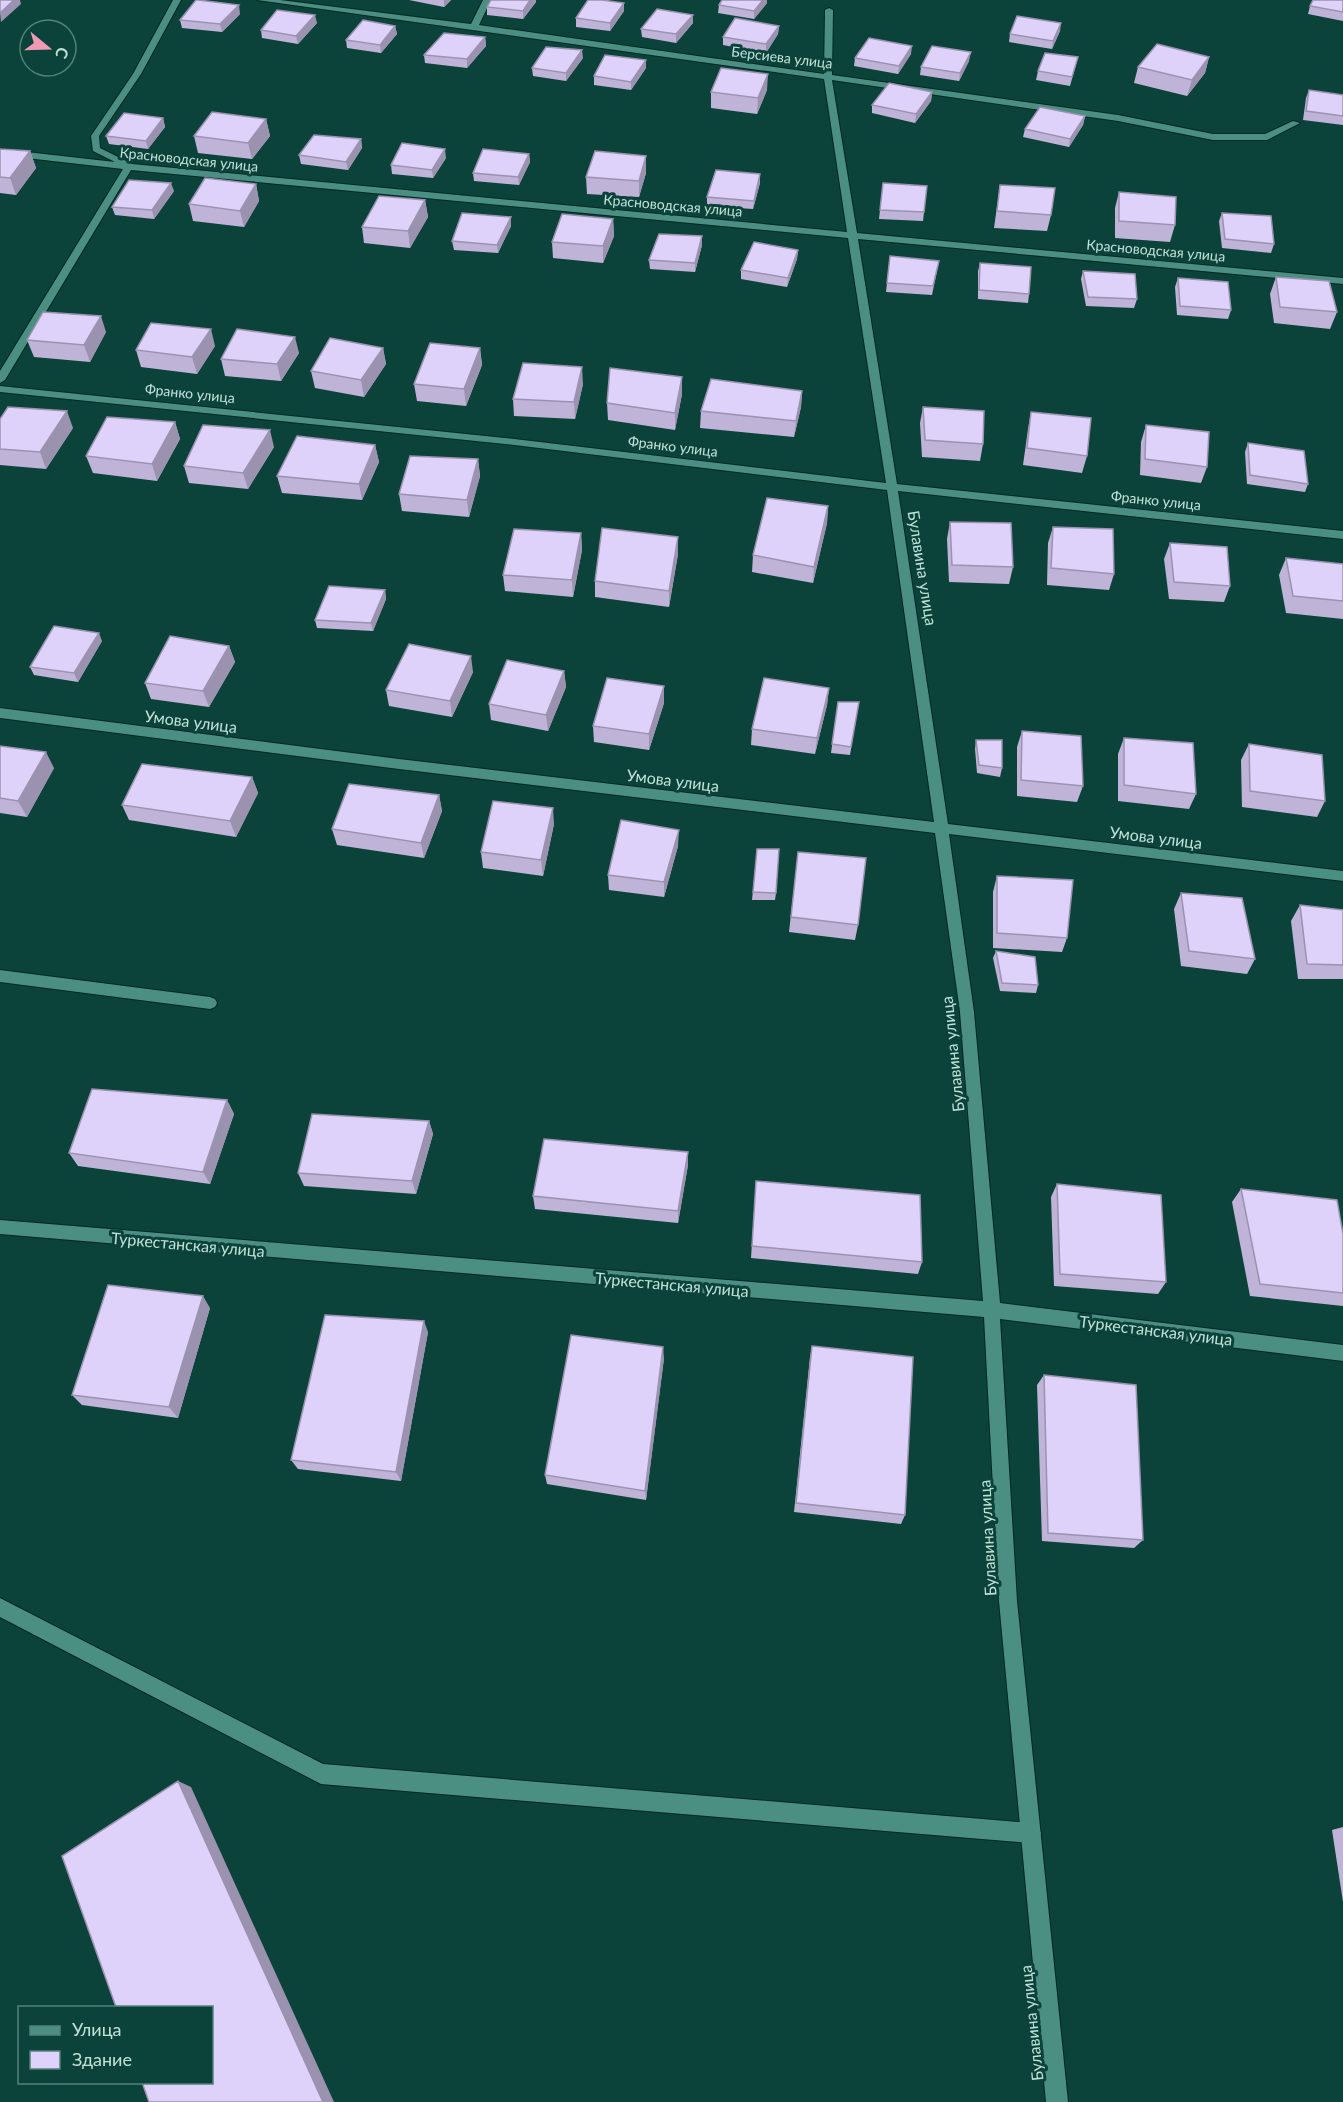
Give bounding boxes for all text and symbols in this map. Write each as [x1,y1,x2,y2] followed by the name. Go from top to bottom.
[18,18,78,78] north arrow
[730,42,834,72] street label: Берсиева улица
[52,45,73,62] text: С
[119,143,259,175] street label: Красноводская улица
[603,190,743,220] street label: Красноводская улица
[1086,235,1226,265] street label: Красноводская улица
[144,380,236,406] street label: Франко улица
[627,432,719,460] street label: Франко улица
[1110,487,1202,513] street label: Франко улица
[905,509,941,627] street label: Булавина улица
[144,706,238,736] street label: Умова улица
[626,765,720,795] street label: Умова улица
[1109,822,1203,852] street label: Умова улица
[936,995,968,1113] street label: Булавина улица
[111,1228,265,1260] street label: Туркестанская улица
[595,1268,749,1300] street label: Туркестанская улица
[1078,1311,1234,1349] street label: Туркестанская улица
[974,1479,1000,1597] street label: Булавина улица
[1015,1964,1047,2082] street label: Булавина улица
[18,2006,213,2084] legend
[72,2018,122,2040] text: Улица
[72,2048,132,2070] text: Здание

